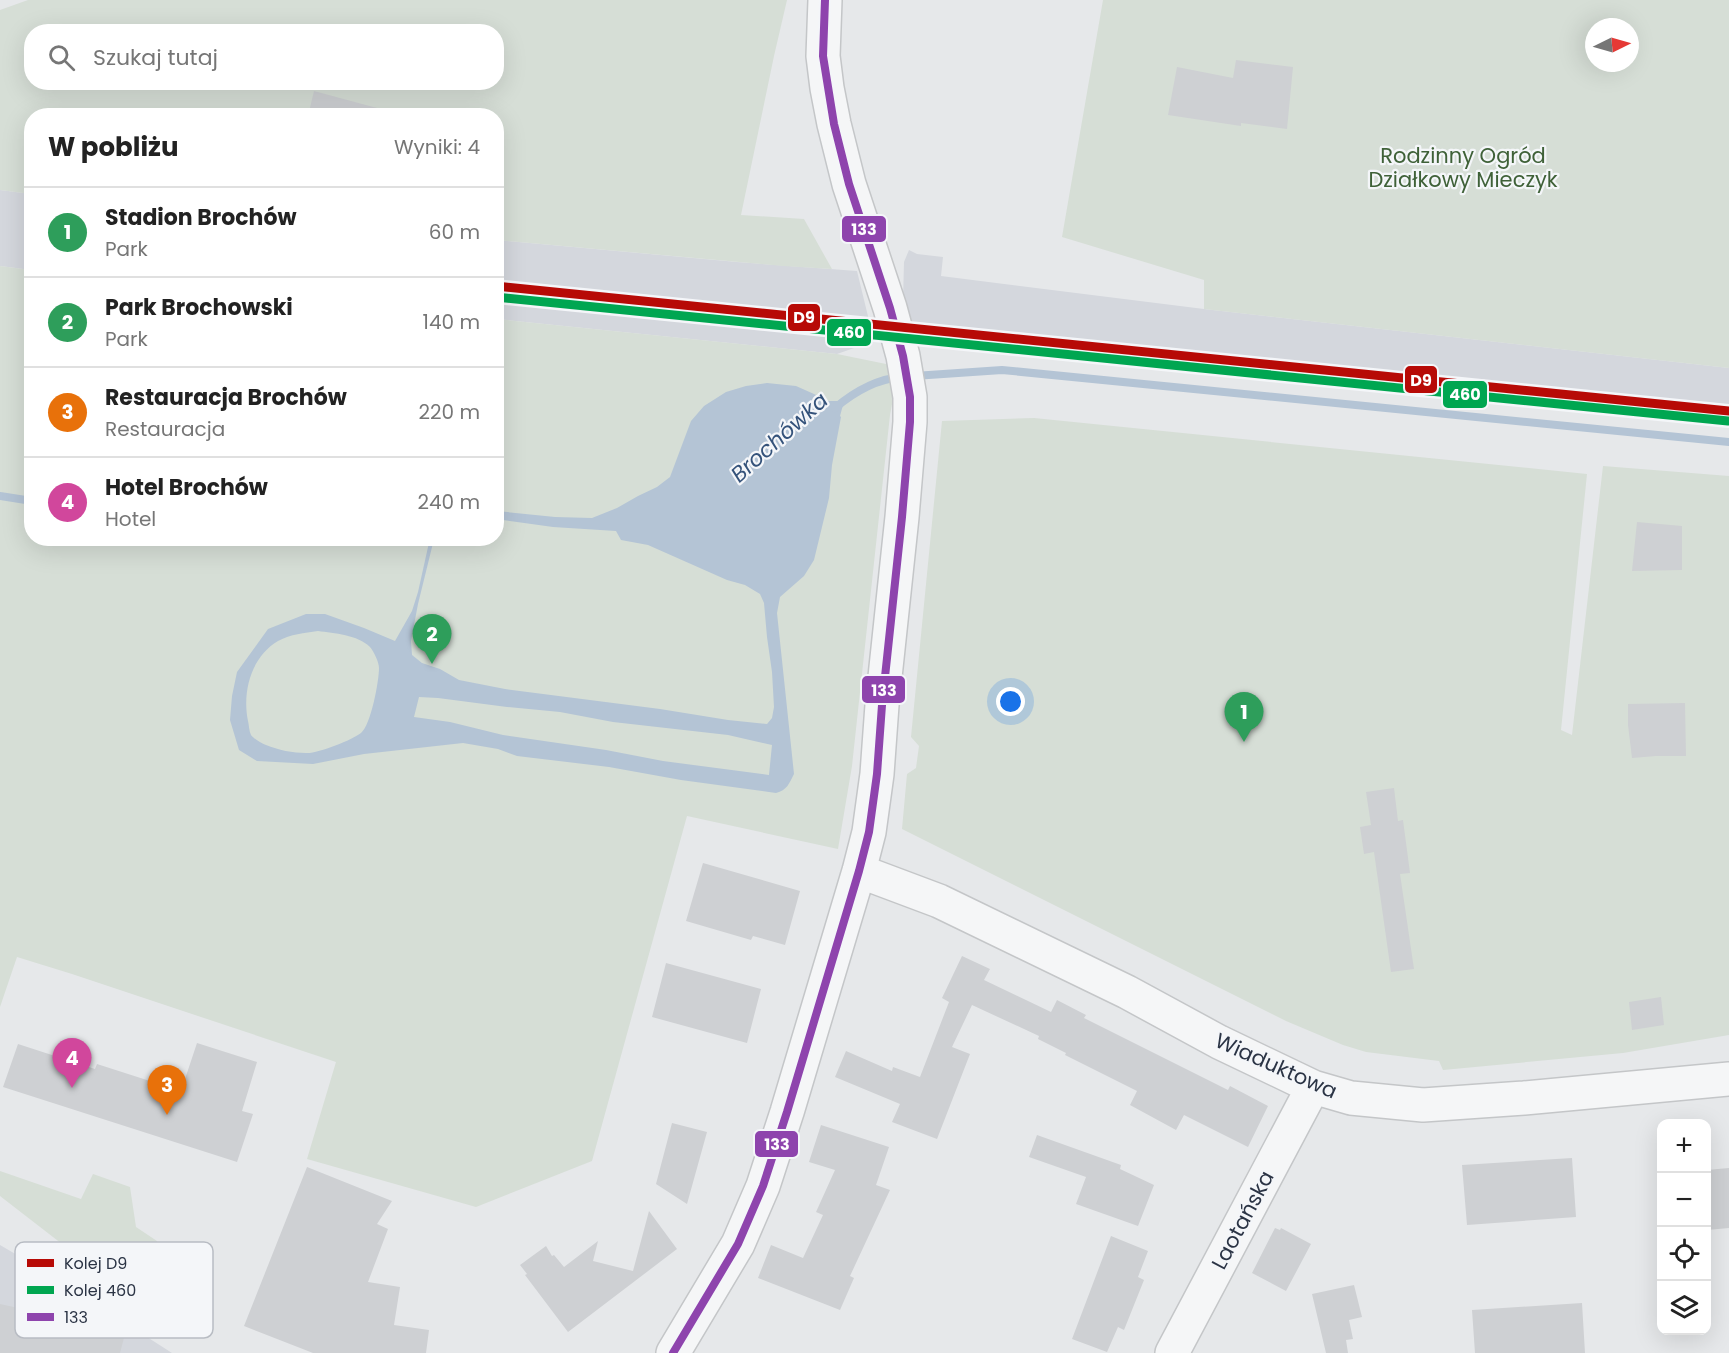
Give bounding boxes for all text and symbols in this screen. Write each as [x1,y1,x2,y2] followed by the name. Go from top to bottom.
[1585,18,1639,72] north arrow
[24,24,504,90] search box
[45,41,78,74] icon: search
[93,42,218,73] text: Szukaj tutaj
[48,129,179,165] text: W pobliżu
[394,133,480,161] text: Wyniki: 4
[1368,141,1558,194] park label: Rodzinny Ogród Działkowy Mieczyk
[105,202,296,233] text: Stadion Brochów
[841,215,887,243] line badge: 133
[64,218,71,246] text: 1
[429,218,480,246] text: 60 m
[851,218,877,241] text: 133
[105,235,148,263] text: Park
[105,292,293,323] text: Park Brochowski
[787,303,821,332] line badge: D9
[793,306,815,329] text: D9
[62,308,73,336] text: 2
[423,308,480,336] text: 140 m
[826,318,872,347] line badge: 460
[833,321,865,344] text: 460
[105,325,148,353] text: Park
[1404,365,1438,394] line badge: D9
[1410,369,1432,392] text: D9
[1442,380,1488,409] line badge: 460
[105,382,347,413] text: Restauracja Brochów
[1449,383,1481,406] text: 460
[724,385,835,490] water label: Brochówka
[61,398,74,426] text: 3
[419,398,480,426] text: 220 m
[105,415,225,443] text: Restauracja
[105,472,268,503] text: Hotel Brochów
[61,488,74,516] text: 4
[417,488,480,516] text: 240 m
[105,505,156,533] text: Hotel
[412,614,452,664] pin: 2
[861,675,906,704] line badge: 133
[871,679,897,702] text: 133
[996,687,1025,716] your location
[1224,692,1264,742] pin: 1
[1211,1026,1342,1105] street label: Wiaduktowa
[52,1038,92,1088] pin: 4
[148,1066,186,1115] pin: 3
[1657,1119,1711,1335] map controls
[1657,1119,1711,1173] button: +
[754,1130,799,1158] line badge: 133
[764,1133,790,1156] text: 133
[1204,1165,1281,1274] street label: Laotańska
[1657,1173,1711,1227] button: −
[1657,1227,1711,1281] button: locate
[15,1242,213,1338] legend
[64,1252,127,1275] text: Kolej D9
[64,1279,136,1302] text: Kolej 460
[1657,1281,1711,1335] button: layers
[64,1306,88,1329] text: 133

